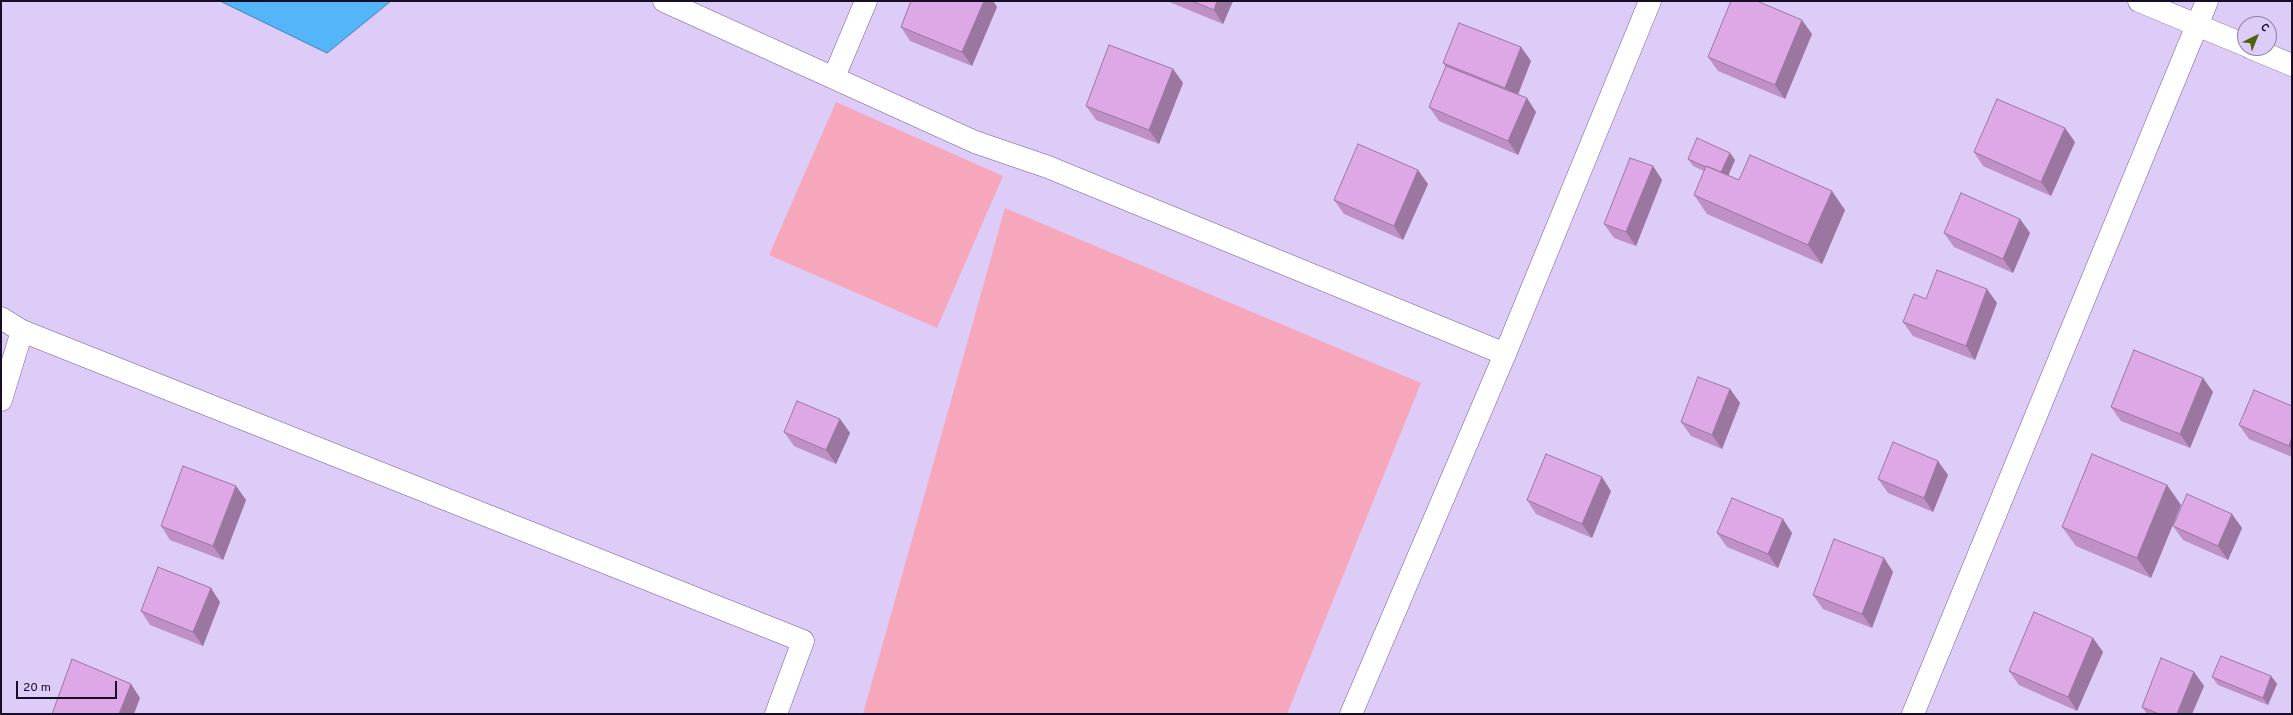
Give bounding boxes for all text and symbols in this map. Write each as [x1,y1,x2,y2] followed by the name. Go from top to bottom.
[2237,16,2277,56] north arrow
[2257,20,2272,35] text: С
[18,673,119,699] scale bar
[23,680,51,696] text: 20 m

